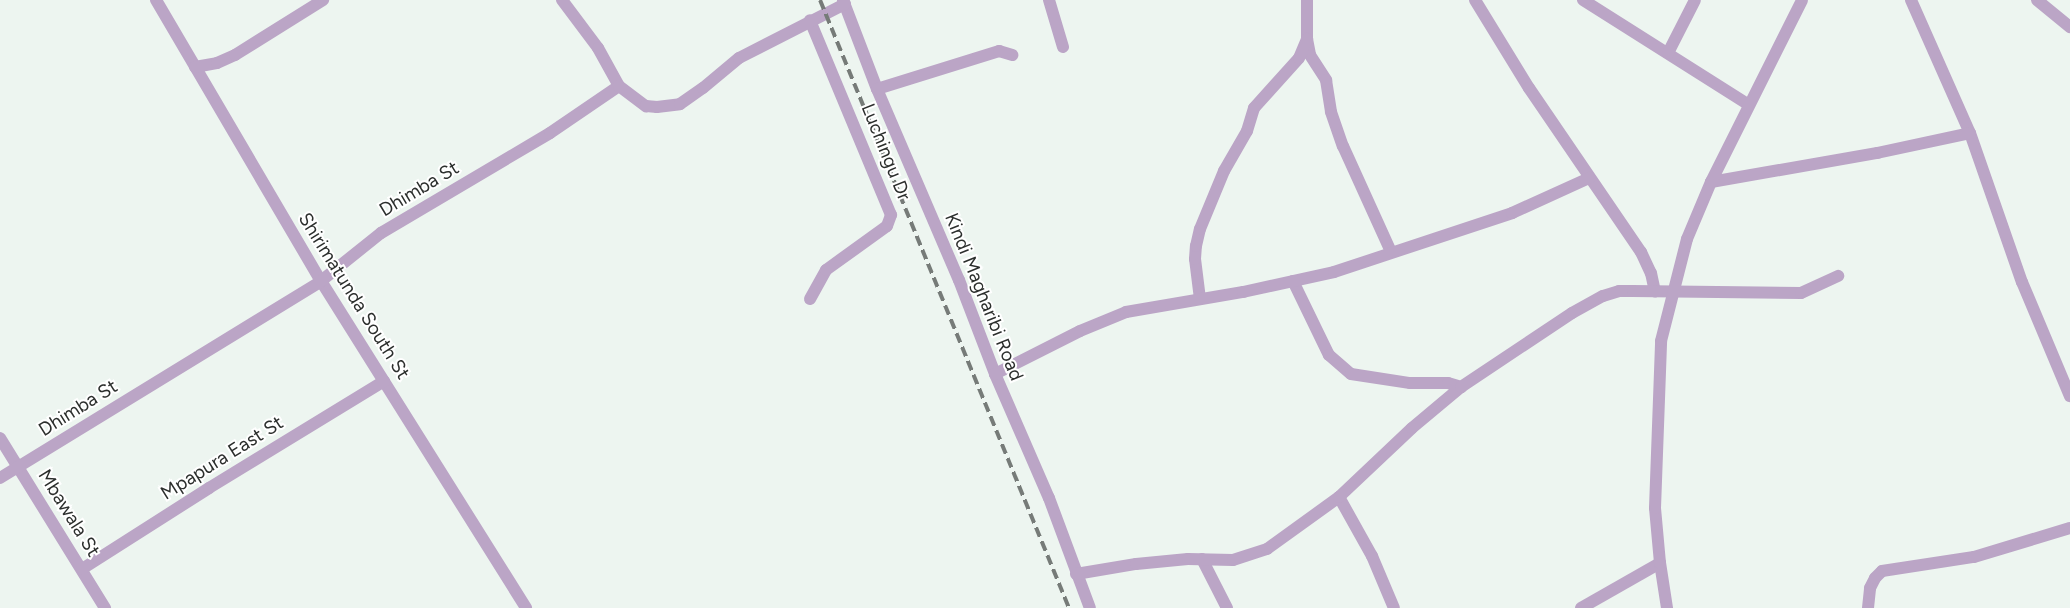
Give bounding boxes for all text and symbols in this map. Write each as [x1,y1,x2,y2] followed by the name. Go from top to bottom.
[856,100,916,204] street label: Luchingu Dr
[375,156,463,222] street label: Dhimba St
[293,209,415,383] street label: Shirimatunda South St
[940,210,1028,384] street label: Kindi Magharibi Road
[34,375,122,441] street label: Dhimba St
[157,411,287,505] street label: Mpapura East St
[33,465,105,561] street label: Mbawala St

